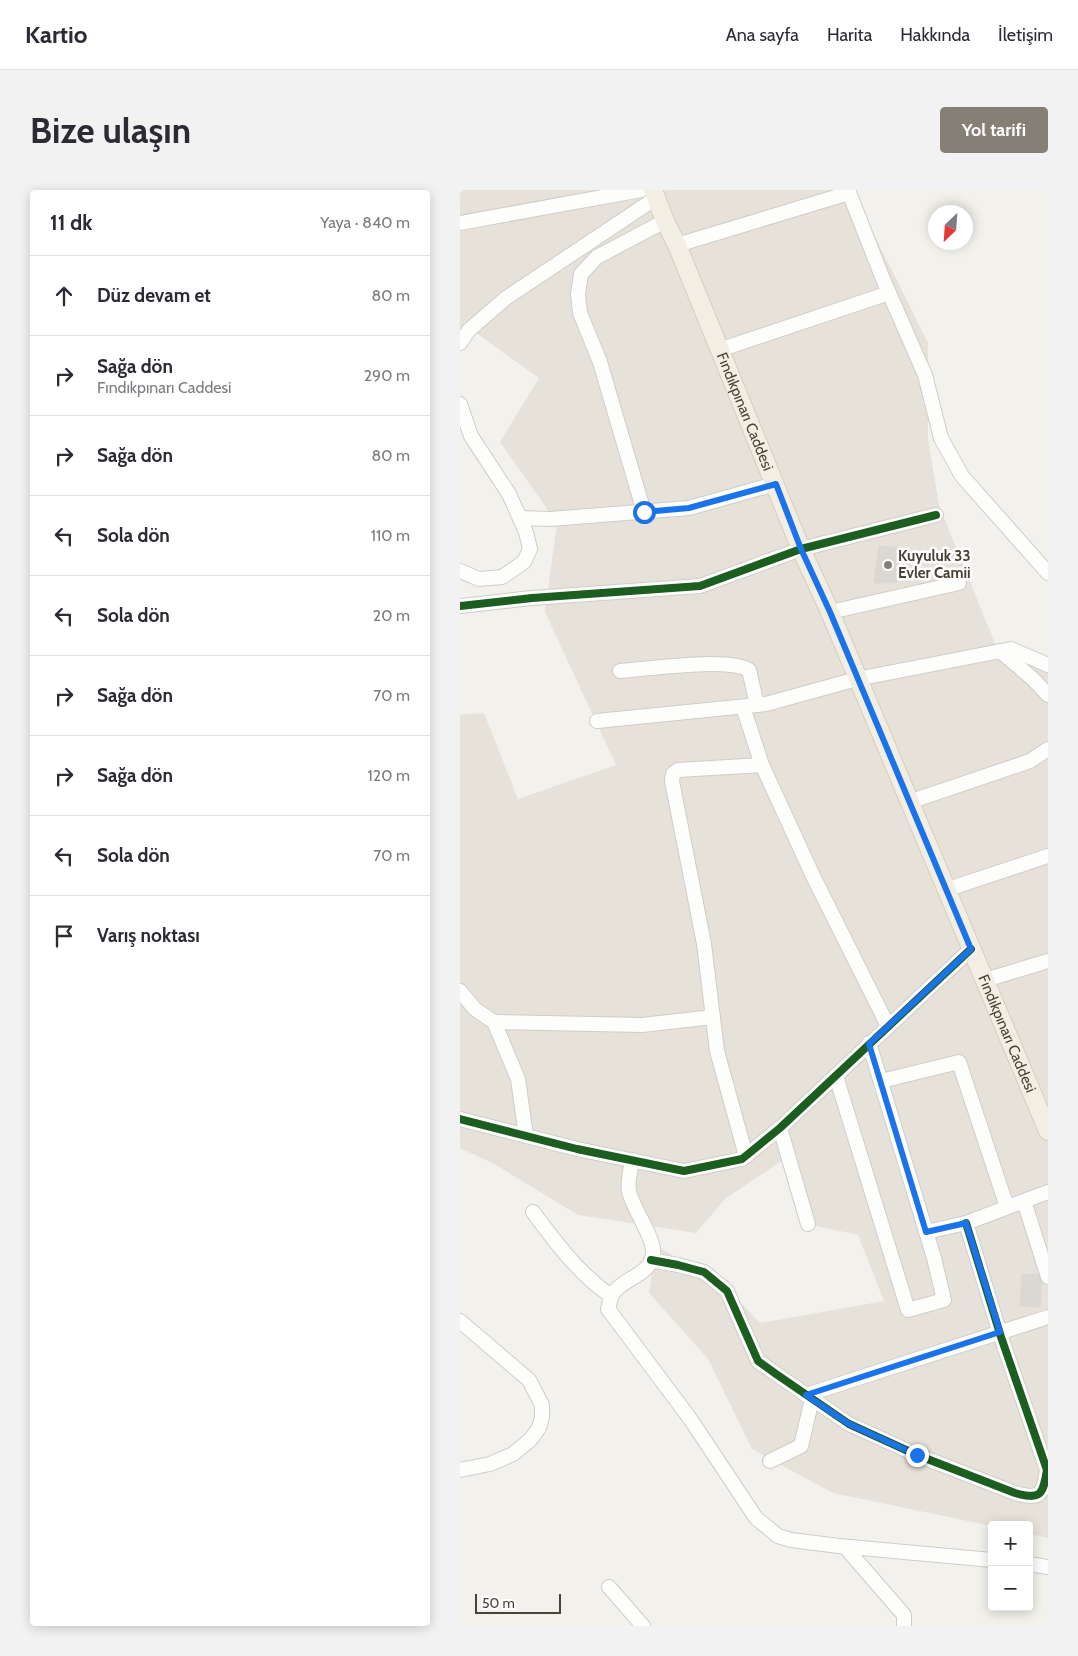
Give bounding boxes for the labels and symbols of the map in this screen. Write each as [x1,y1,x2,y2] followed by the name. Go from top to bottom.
[928,205,973,250] north arrow
[713,350,777,473] street label: Fındıkpınarı Caddesi
[633,501,656,524] route start
[898,547,971,582] place label: Kuyuluk 33 Evler Camii
[882,559,894,571] marker: Kuyuluk 33 Evler Camii
[974,972,1040,1095] street label: Fındıkpınarı Caddesi
[906,1444,929,1467] route end
[475,1591,561,1614] scale bar

